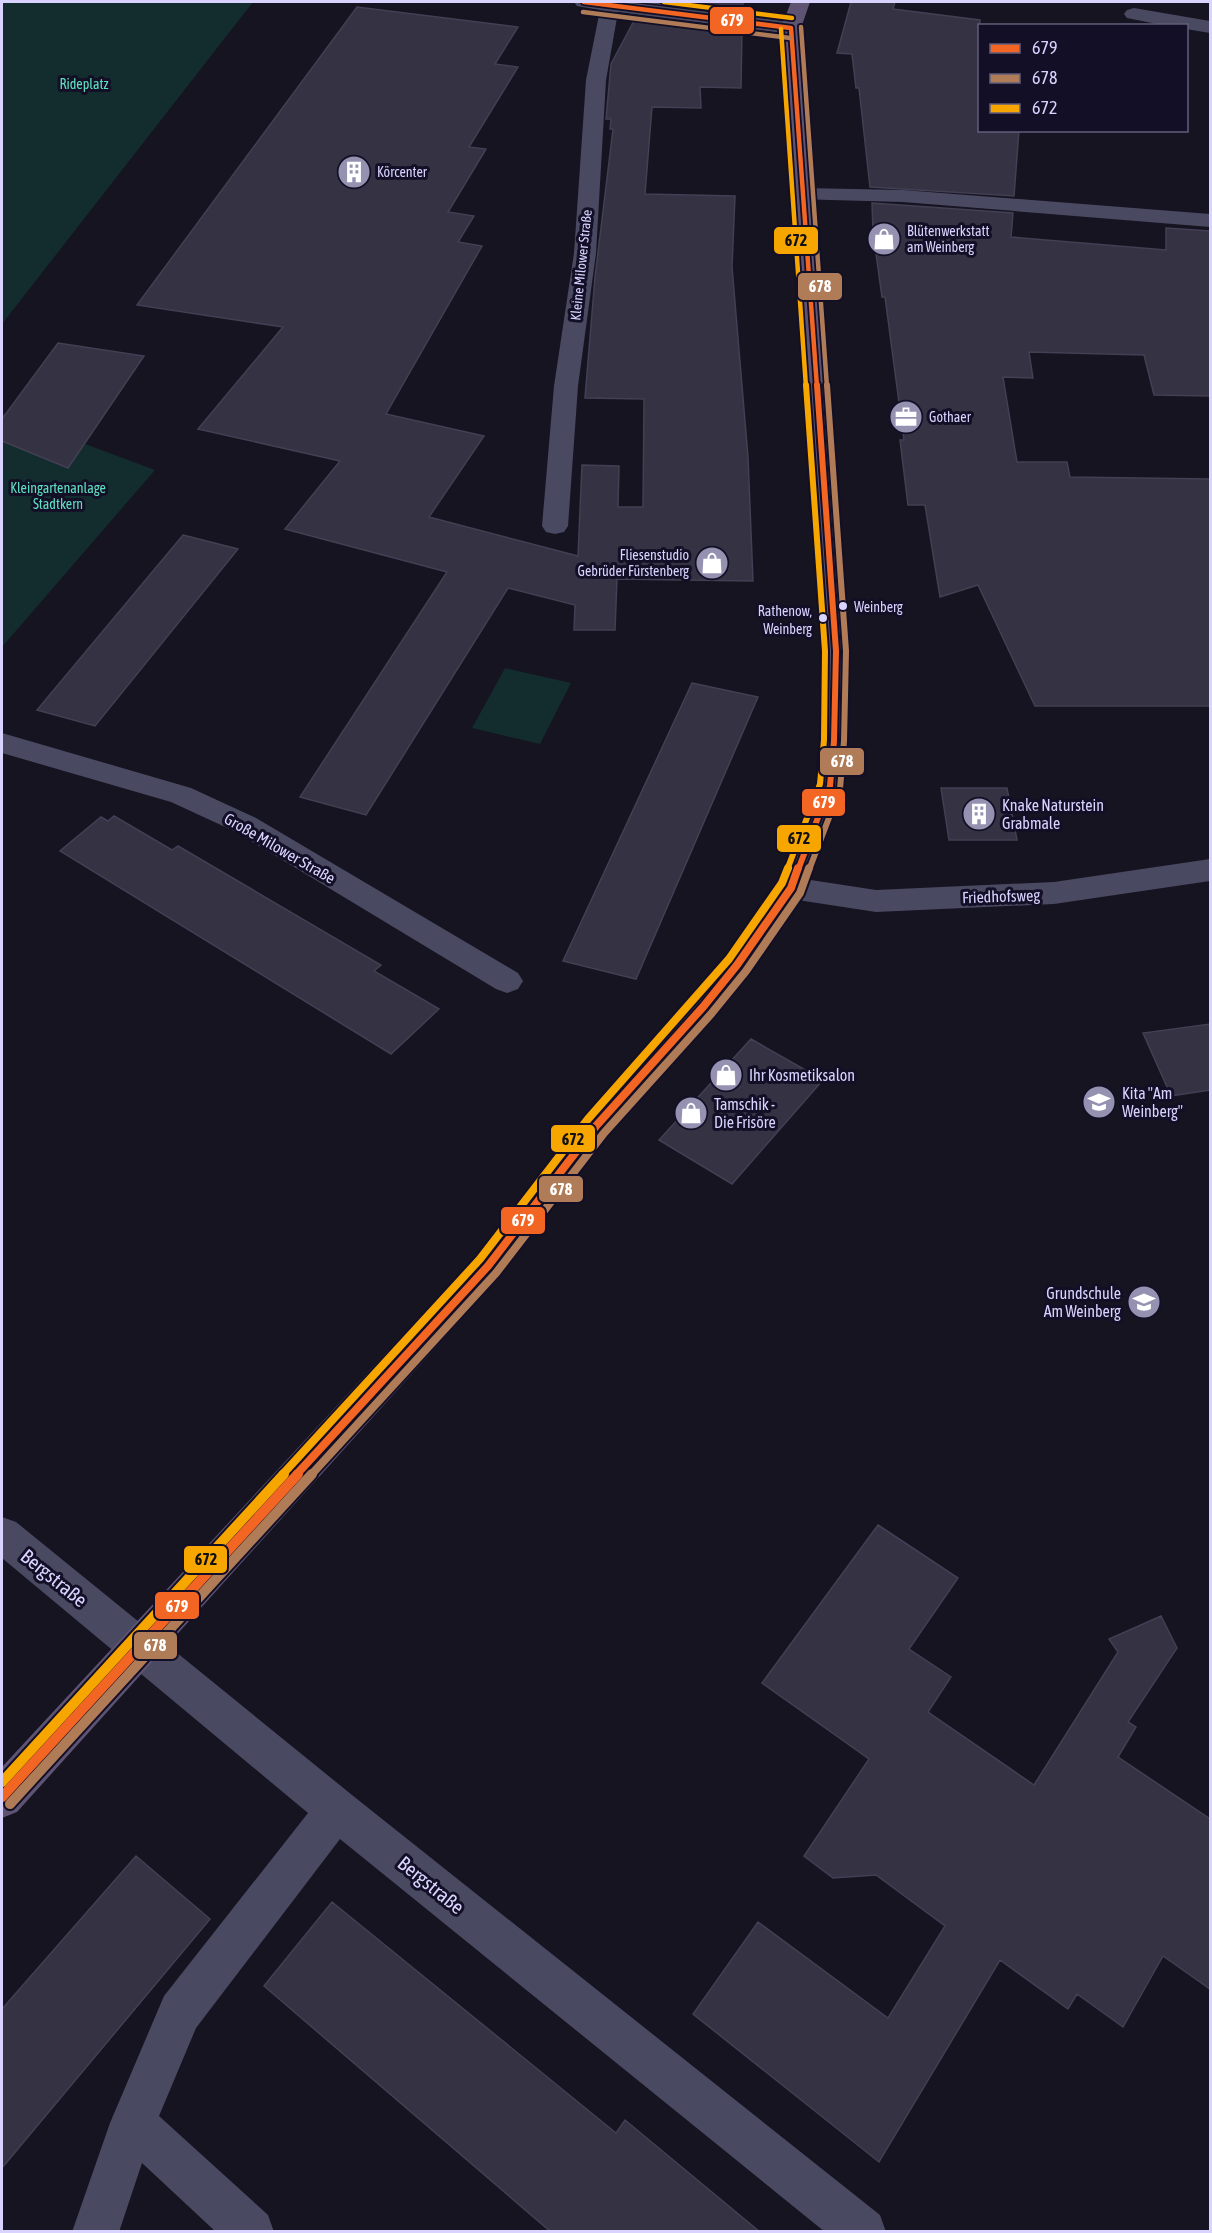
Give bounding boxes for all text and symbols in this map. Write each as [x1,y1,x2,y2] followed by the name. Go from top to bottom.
[709,6,755,35] line badge: 679
[721,11,744,29] text: 679
[978,24,1188,132] legend
[1032,37,1057,58] text: 679
[1032,67,1057,88] text: 678
[59,76,109,92] park label: Rideplatz
[1032,97,1057,118] text: 672
[336,154,372,190] building icon: Körcenter
[377,164,428,180] place label: Körcenter
[567,209,595,321] street label: Kleine Milower Straße
[866,221,902,257] shop icon: Blütenwerkstatt am Weinberg
[907,223,990,255] place label: Blütenwerkstatt am Weinberg
[773,226,819,255] line badge: 672
[785,231,807,249] text: 672
[797,272,843,301] line badge: 678
[809,277,832,295] text: 678
[888,399,924,435] office icon: Gothaer
[929,409,972,425] place label: Gothaer
[10,480,106,512] park label: Kleingartenanlage Stadtkern
[694,545,730,581] shop icon: Fliesenstudio Gebrüder Fürstenberg
[578,547,689,579] place label: Fliesenstudio Gebrüder Fürstenberg
[854,599,903,615] place label: Weinberg
[837,600,849,612] marker: Weinberg
[758,603,812,637] place label: Rathenow, Weinberg
[817,612,829,624] marker: Rathenow, Weinberg
[819,747,865,776] line badge: 678
[831,752,854,770] text: 678
[801,788,846,817] line badge: 679
[813,793,836,811] text: 679
[961,796,997,832] building icon: Knake Naturstein Grabmale
[1002,796,1104,832] place label: Knake Naturstein Grabmale
[221,809,339,887] street label: Große Milower Straße
[776,824,822,853] line badge: 672
[788,829,810,847] text: 672
[962,886,1041,907] street label: Friedhofsweg
[708,1057,744,1093] shop icon: Ihr Kosmetiksalon
[749,1066,855,1084] place label: Ihr Kosmetiksalon
[1081,1084,1117,1120] school or university icon: Kita "Am Weinberg"
[1122,1084,1183,1121] place label: Kita "Am Weinberg"
[673,1095,709,1131] shop icon: Tamschik - Die Frisöre
[714,1095,776,1131] place label: Tamschik - Die Frisöre
[550,1124,596,1153] line badge: 672
[562,1130,584,1148] text: 672
[538,1175,584,1203] line badge: 678
[550,1180,573,1198] text: 678
[500,1206,546,1235] line badge: 679
[512,1211,535,1229] text: 679
[1044,1284,1121,1321] place label: Grundschule Am Weinberg
[1126,1284,1162,1320] school or university icon: Grundschule Am Weinberg
[17,1544,92,1611] street label: Bergstraße
[183,1545,228,1574] line badge: 672
[195,1550,217,1568] text: 672
[154,1591,200,1620] line badge: 679
[166,1597,189,1615] text: 679
[133,1631,178,1660] line badge: 678
[144,1636,167,1654] text: 678
[394,1851,469,1918] street label: Bergstraße

